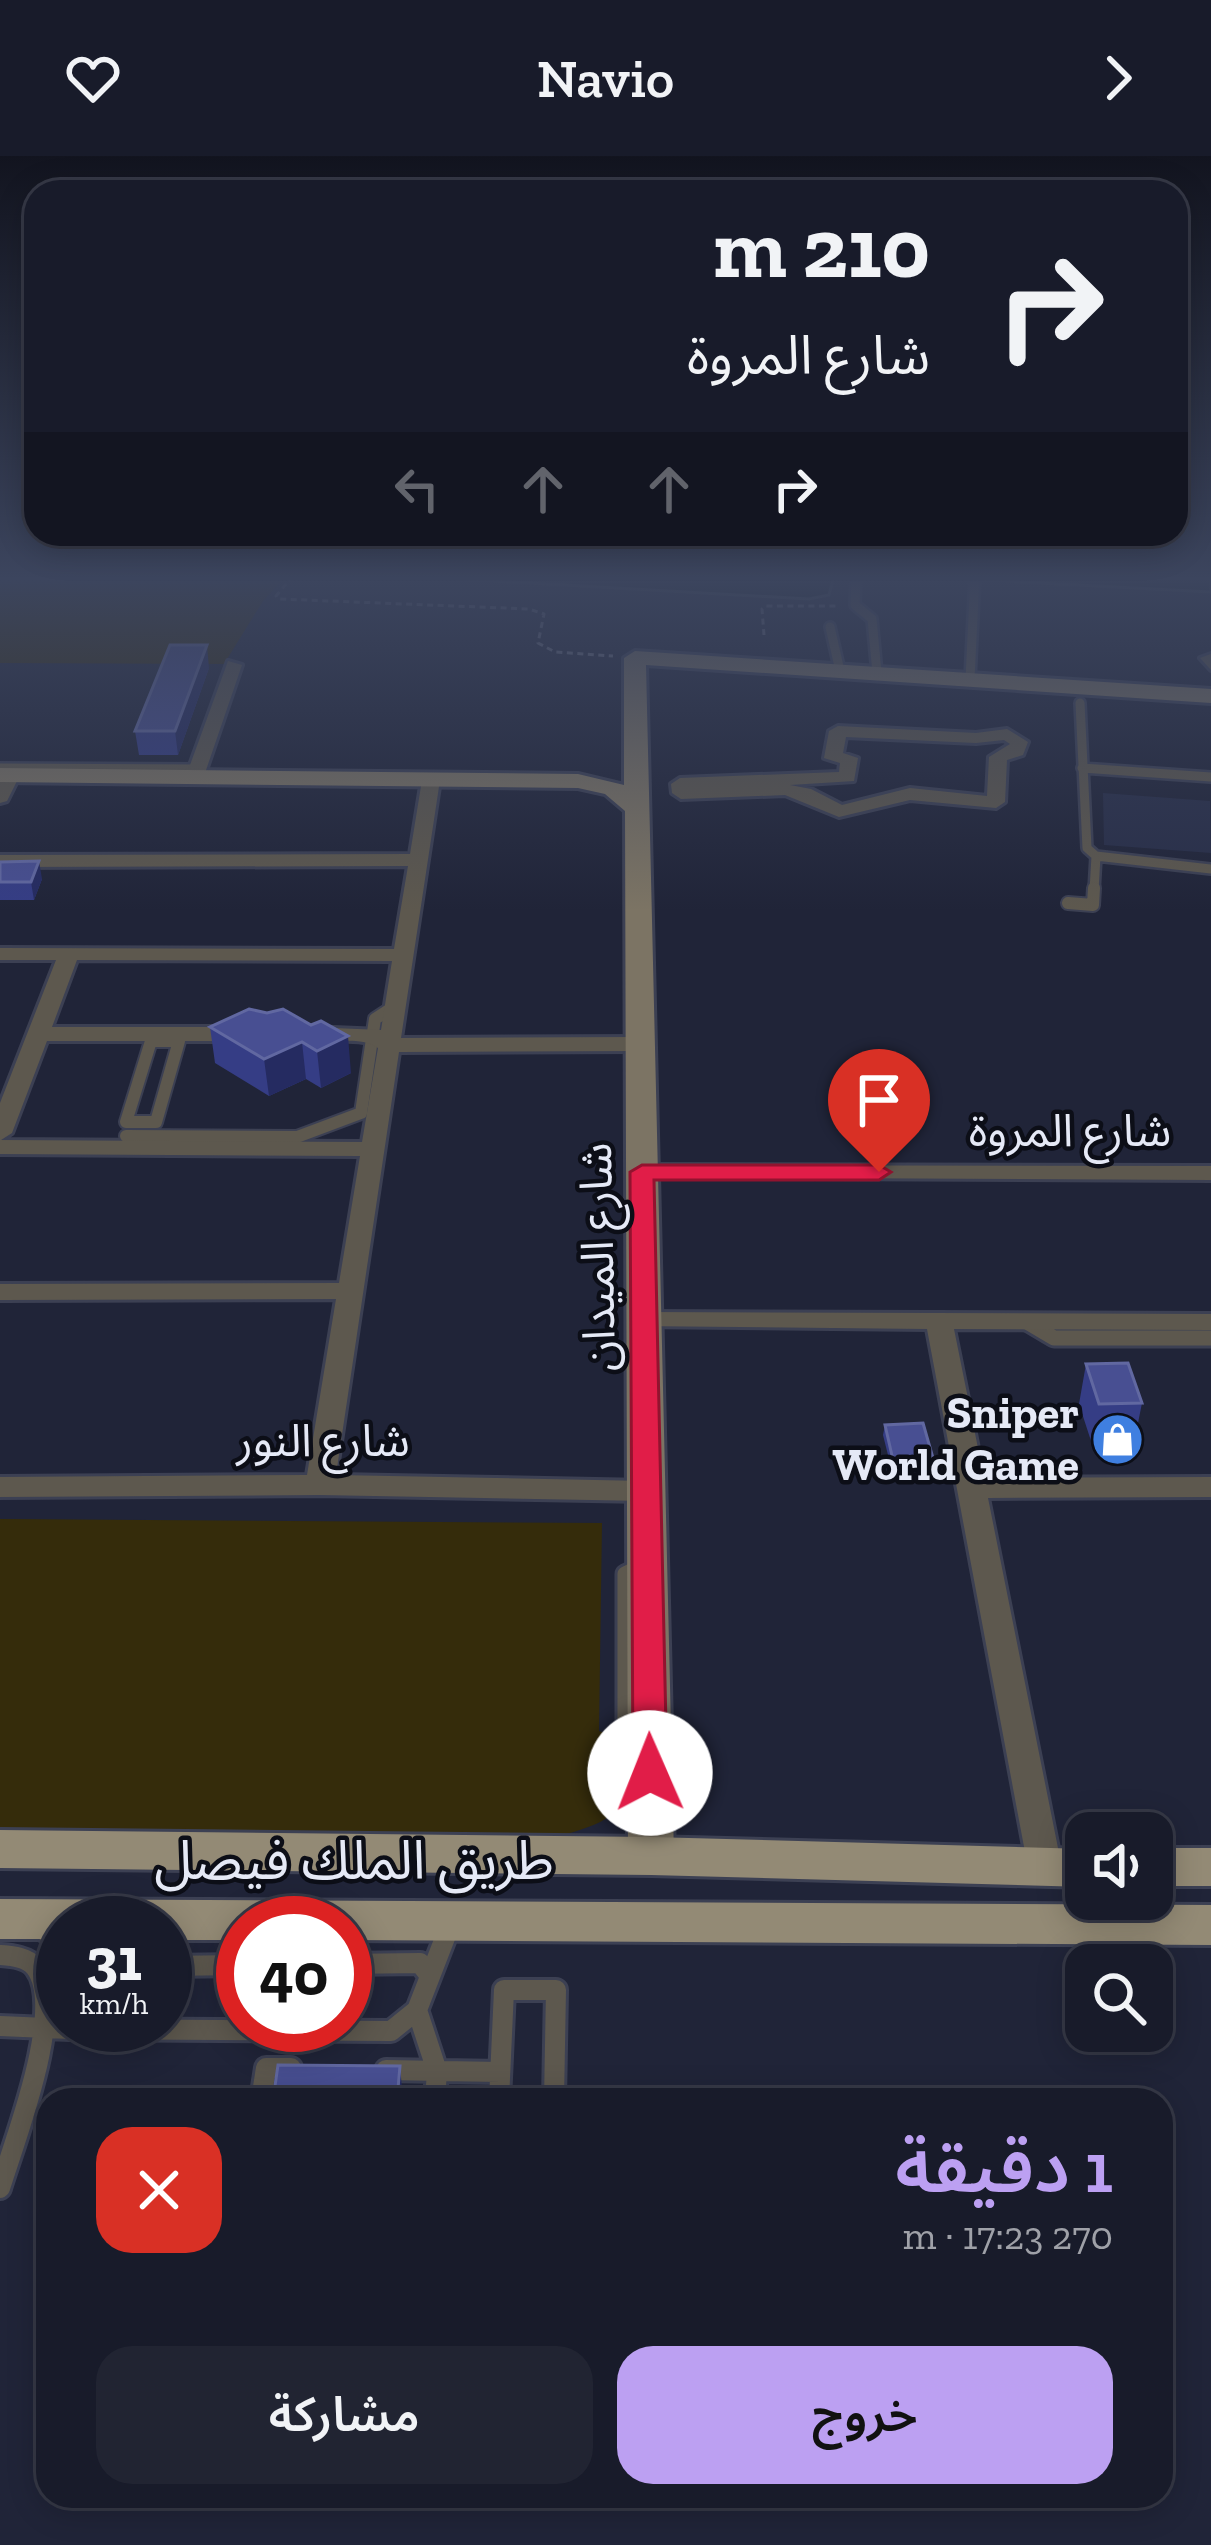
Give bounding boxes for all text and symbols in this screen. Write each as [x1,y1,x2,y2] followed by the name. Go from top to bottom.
[60,45,126,111] icon: heart
[1085,45,1151,111] icon: forward
[537,46,674,111] text: Navio
[713,198,930,299] text: 210 m
[972,228,1128,384] icon: right
[687,323,930,388] text: شارع المروة
[384,456,450,522] icon: left
[510,456,576,522] icon: ahead
[636,456,702,522] icon: ahead
[762,456,828,522] icon: right
[828,1049,930,1172] pin
[846,1067,912,1133] icon: arrive
[969,1104,1171,1164] street label: شارع المروة
[569,1142,633,1372] street label: شارع الميدان
[833,1386,1079,1492] place label: Sniper World Game
[1090,1411,1146,1467] shop icon: Sniper World Game
[234,1414,410,1474] street label: شارع النور
[587,1710,713,1836] position arrow
[1065,1812,1173,2052] map controls
[1065,1812,1173,1920] button: sound
[154,1828,554,1894] street label: طريق الملك فيصل
[216,1896,372,2052] speed limit sign: 40
[86,1923,142,1995] text: 31
[1065,1944,1173,2052] button: search
[80,1986,148,2022] text: km/h
[895,2124,1113,2210] text: 1 دقيقة
[96,2127,222,2253] button: close
[903,2212,1113,2259] text: 270 m · 17:23
[96,2346,593,2484] button: مشاركة
[617,2346,1113,2484] button: خروج

